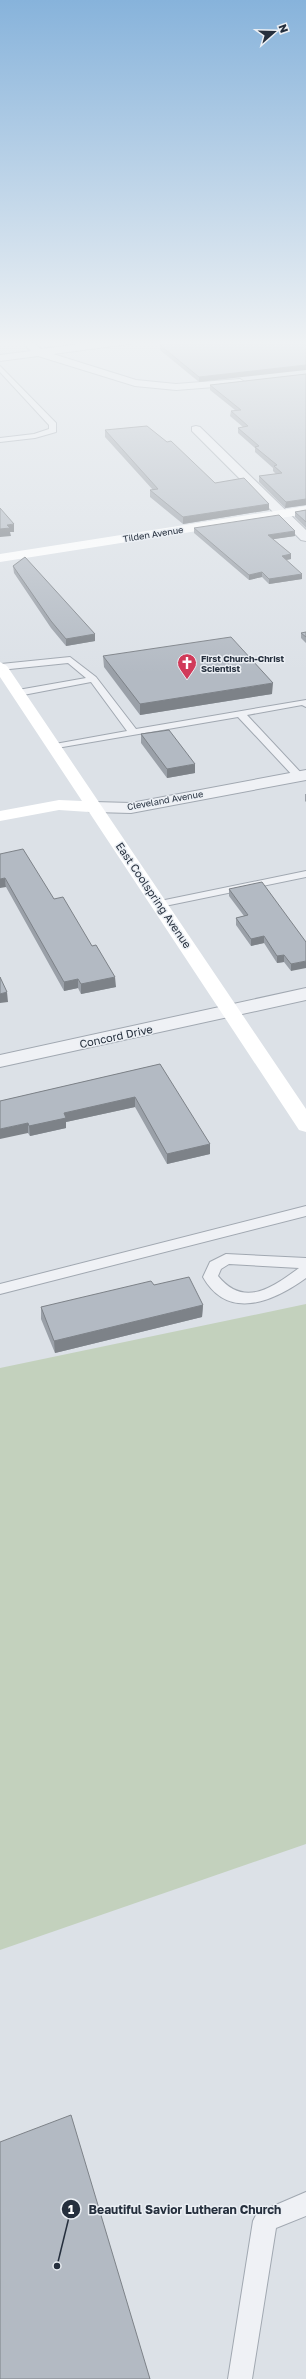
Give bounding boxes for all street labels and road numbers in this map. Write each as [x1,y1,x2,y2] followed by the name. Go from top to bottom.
[122,524,184,544] street label: Tilden Avenue
[126,788,204,812] street label: Cleveland Avenue
[114,840,194,950] street label: East Coolspring Avenue
[78,1022,154,1050] street label: Concord Drive

